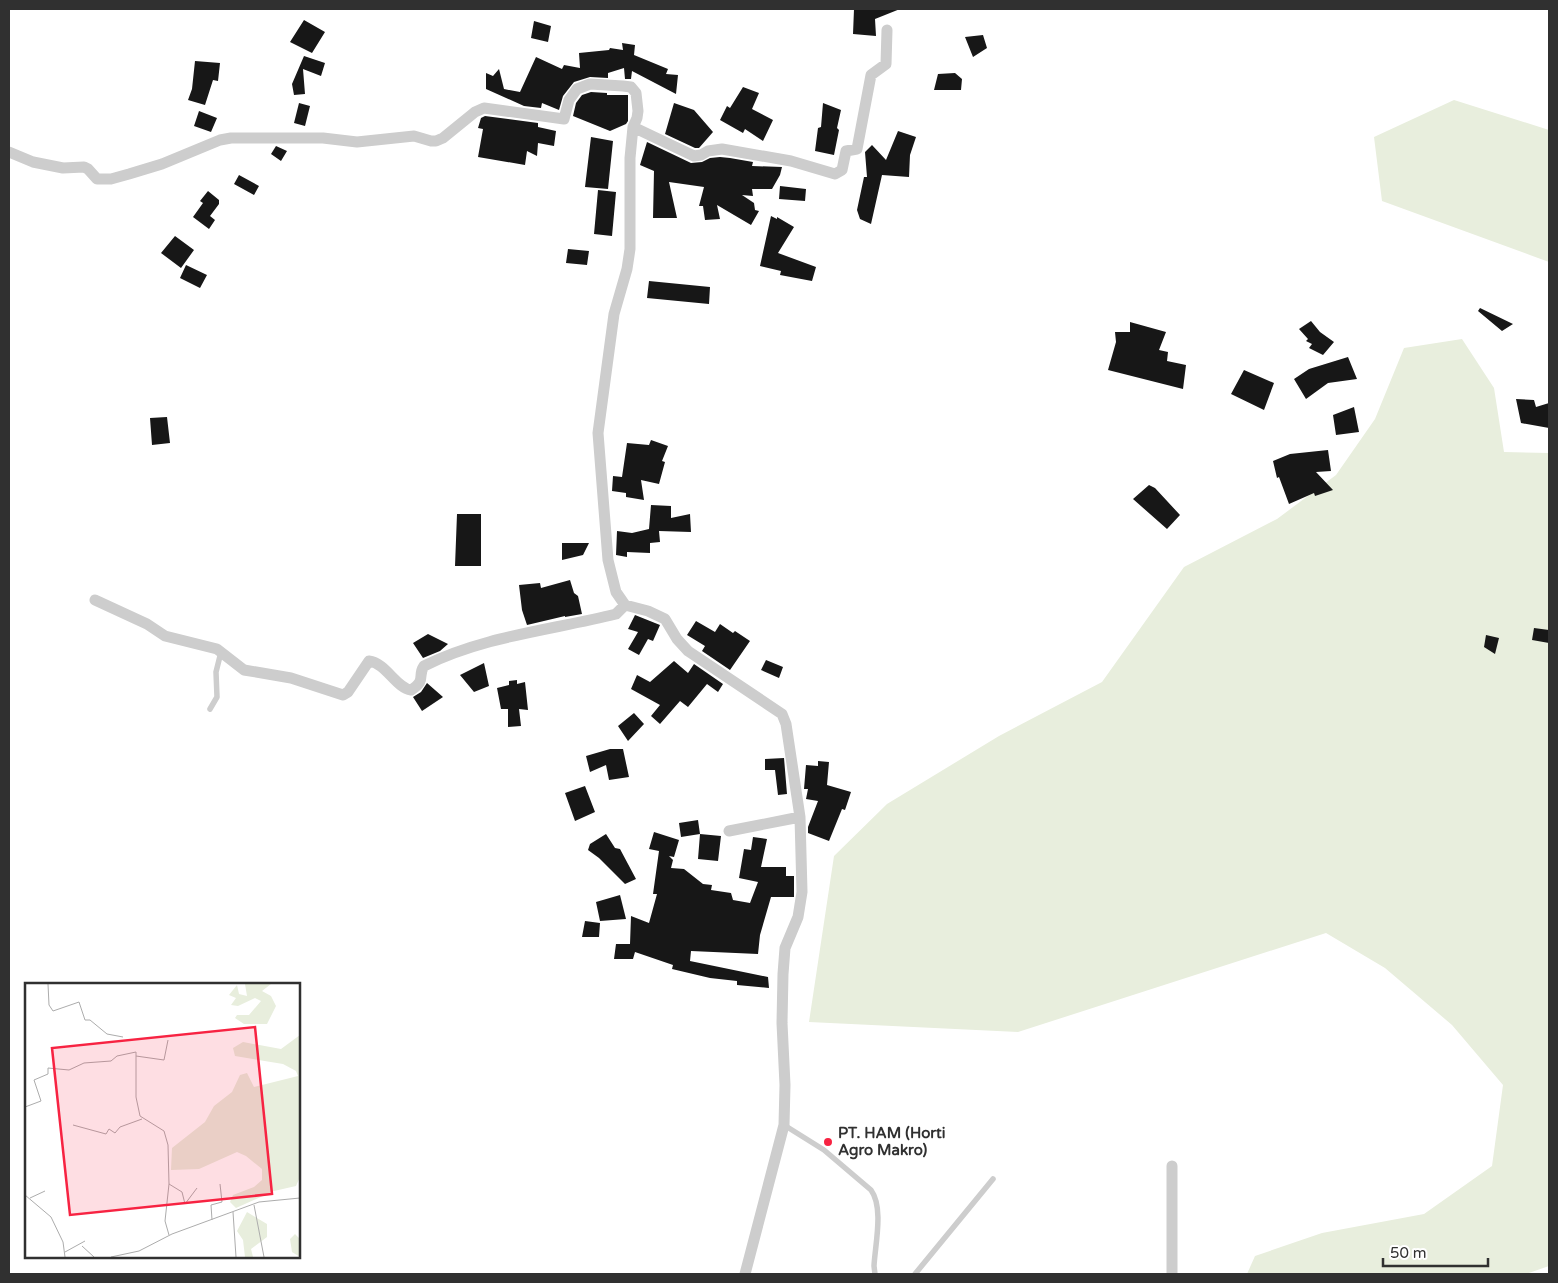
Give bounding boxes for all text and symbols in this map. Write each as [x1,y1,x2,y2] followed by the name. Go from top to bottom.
[25,983,300,1258] inset map
[838,1124,946,1160] place label: PT. HAM (Horti Agro Makro)
[822,1136,834,1148] marker: PT. HAM (Horti Agro Makro)
[1383,1236,1488,1268] scale bar
[1390,1244,1427,1262] text: 50 m

